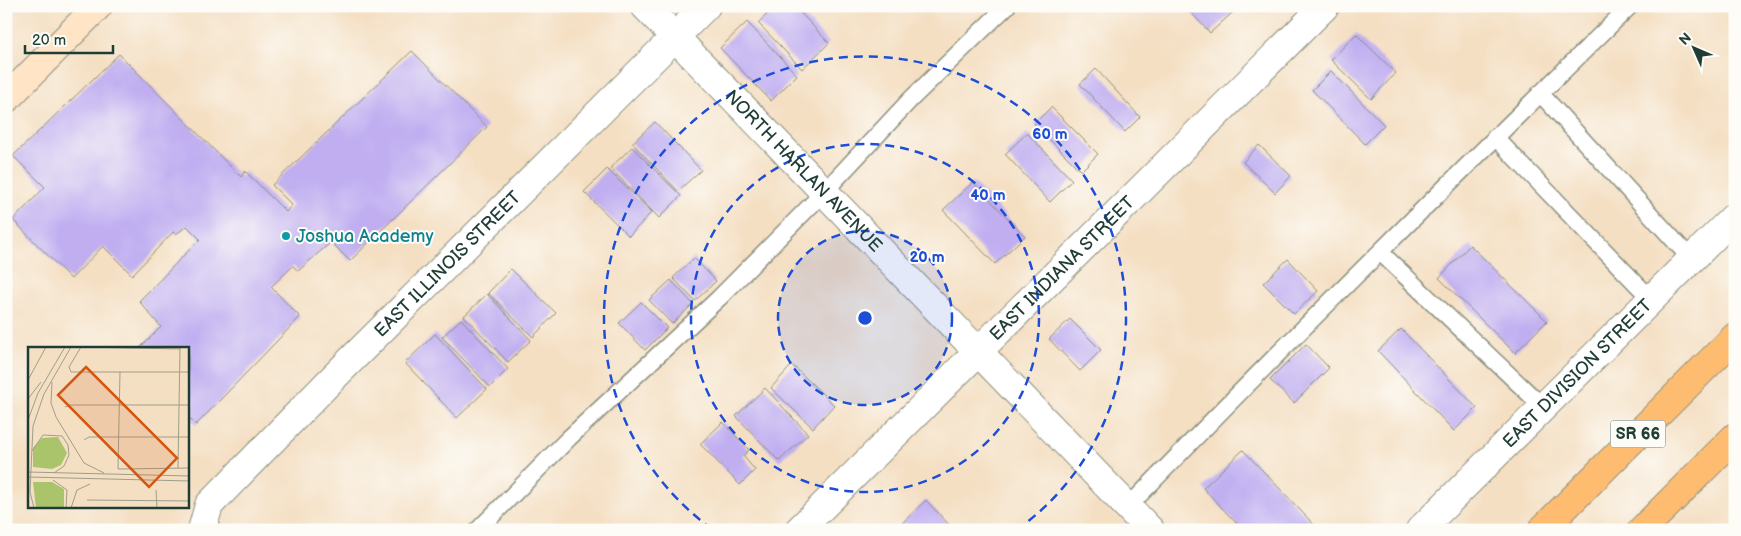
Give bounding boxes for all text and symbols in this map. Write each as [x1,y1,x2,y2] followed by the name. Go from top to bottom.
[25,22,112,54] scale bar
[1668,22,1718,72] north arrow
[1675,29,1695,49] text: N
[32,31,66,50] text: 20 m
[721,86,887,256] street label: NORTH HARLAN AVENUE
[1032,125,1068,144] text: 60 m
[370,186,525,341] street label: EAST ILLINOIS STREET
[970,186,1006,205] text: 40 m
[985,191,1139,345] street label: EAST INDIANA STREET
[296,226,434,247] place label: Joshua Academy
[280,230,292,242] marker: Joshua Academy
[910,248,945,267] text: 20 m
[1498,295,1656,452] street label: EAST DIVISION STREET
[856,309,874,327] centre of rings
[28,347,189,508] inset map
[1610,420,1666,448] road number: SR 66

